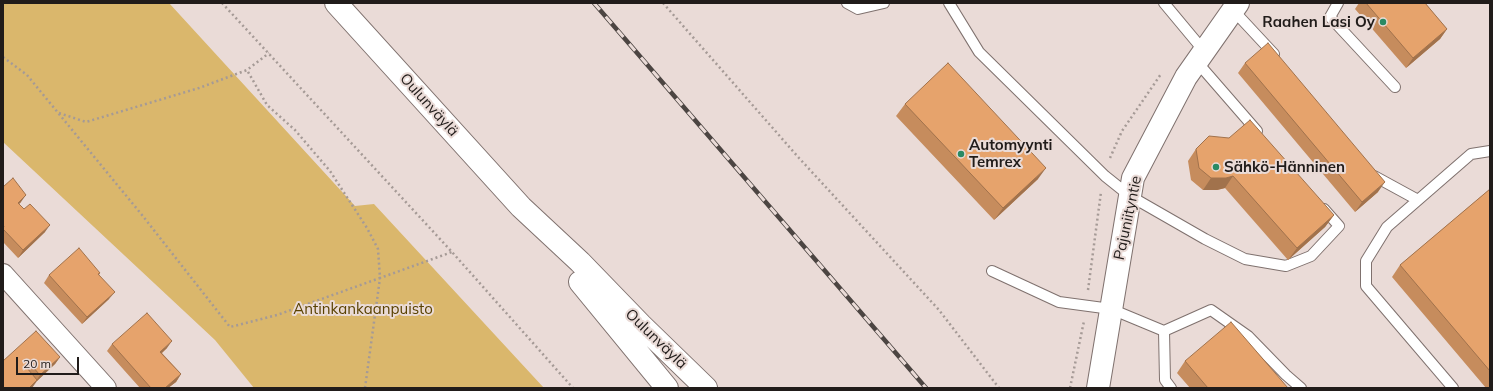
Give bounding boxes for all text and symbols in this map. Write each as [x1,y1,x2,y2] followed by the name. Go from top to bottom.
[1262,13,1375,31] place label: Raahen Lasi Oy
[1378,17,1388,27] marker: Raahen Lasi Oy
[396,70,462,140] street label: Oulunväylä
[969,136,1052,171] place label: Automyynti Temrex
[956,149,966,159] marker: Automyynti Temrex
[1224,158,1345,176] place label: Sähkö-Hänninen
[1211,162,1221,172] marker: Sähkö-Hänninen
[1110,174,1146,262] street label: Pajuniityntie
[293,300,433,318] park label: Antinkankaanpuisto
[621,305,691,373] street label: Oulunväylä
[18,349,81,375] scale bar
[23,356,51,371] text: 20 m

